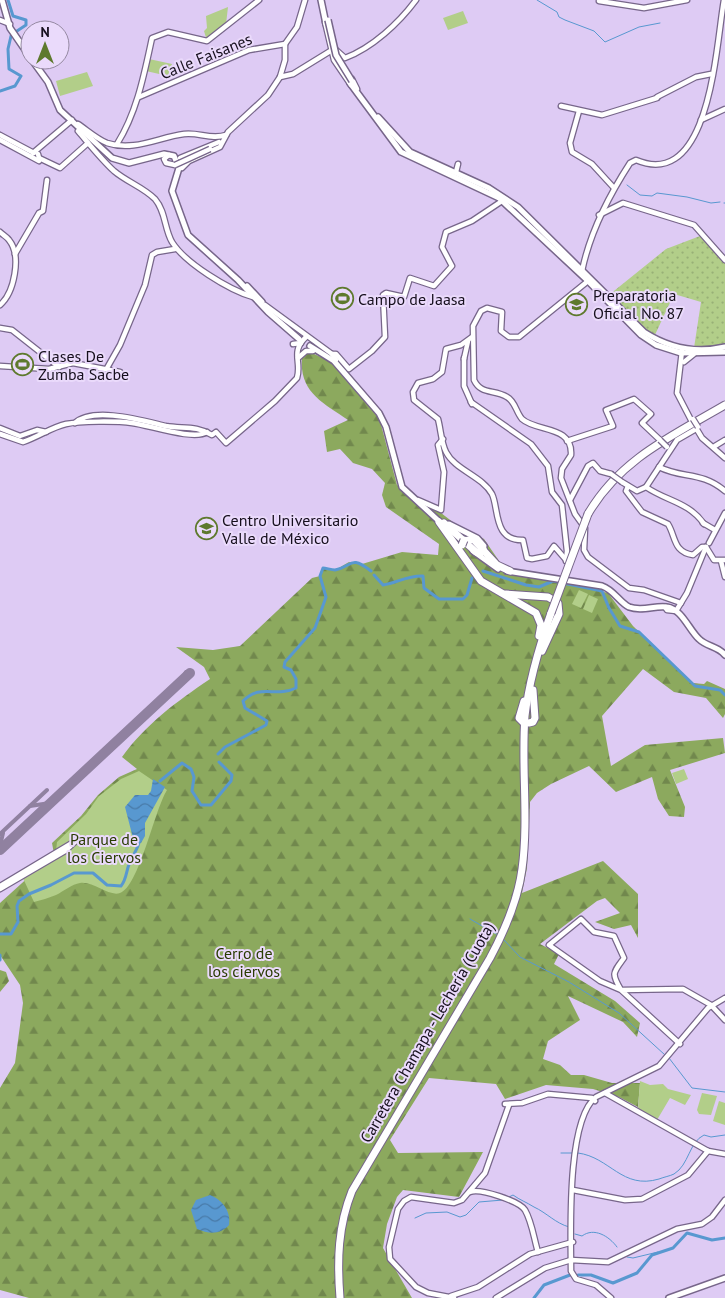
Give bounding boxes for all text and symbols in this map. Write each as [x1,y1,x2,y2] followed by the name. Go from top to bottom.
[20,20,70,70] north arrow
[40,23,50,41] text: N
[157,28,255,84] street label: Calle Faisanes
[593,285,684,323] place label: Preparatoria Oficial No. 87
[330,287,354,311] sports icon: Campo de Jaasa
[358,289,466,309] place label: Campo de Jaasa
[565,292,589,316] school or university icon: Preparatoria Oficial No. 87
[38,346,129,384] place label: Clases De Zumba Sacbe
[10,353,34,377] sports icon: Clases De Zumba Sacbe
[221,510,358,548] place label: Centro Universitario Valle de México
[194,517,218,541] school or university icon: Centro Universitario Valle de México
[67,829,141,867] park label: Parque de los Ciervos
[355,918,499,1146] street label: Carretera Chamapa - Lechería (Cuota)
[208,943,280,981] park label: Cerro de los ciervos

